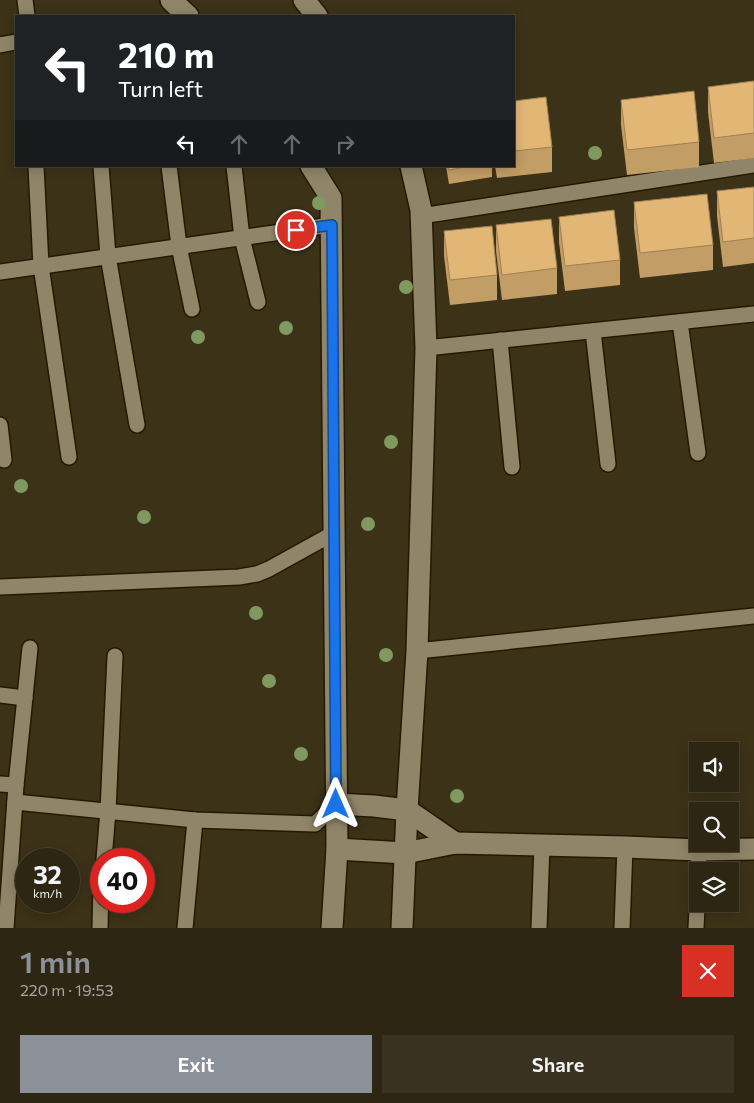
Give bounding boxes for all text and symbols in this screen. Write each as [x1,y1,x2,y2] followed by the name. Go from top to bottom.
[118,32,214,75] text: 210 m
[35,35,100,100] icon: left
[118,75,203,102] text: Turn left
[172,130,200,158] icon: left
[225,130,253,158] icon: ahead
[278,130,306,158] icon: ahead
[331,130,359,158] icon: right
[275,209,317,251] pin
[282,216,310,244] icon: arrive
[689,742,739,912] map controls
[689,742,739,792] button: sound
[309,777,361,829] position arrow
[689,802,739,852] button: search
[90,848,155,913] speed limit sign: 40
[33,859,62,889] text: 32
[689,862,739,912] button: layers
[33,886,62,900] text: km/h
[20,942,91,979] text: 1 min
[682,945,734,997] button: close
[20,980,114,999] text: 220 m · 19:53
[20,1035,372,1093] button: Exit
[382,1035,734,1093] button: Share

